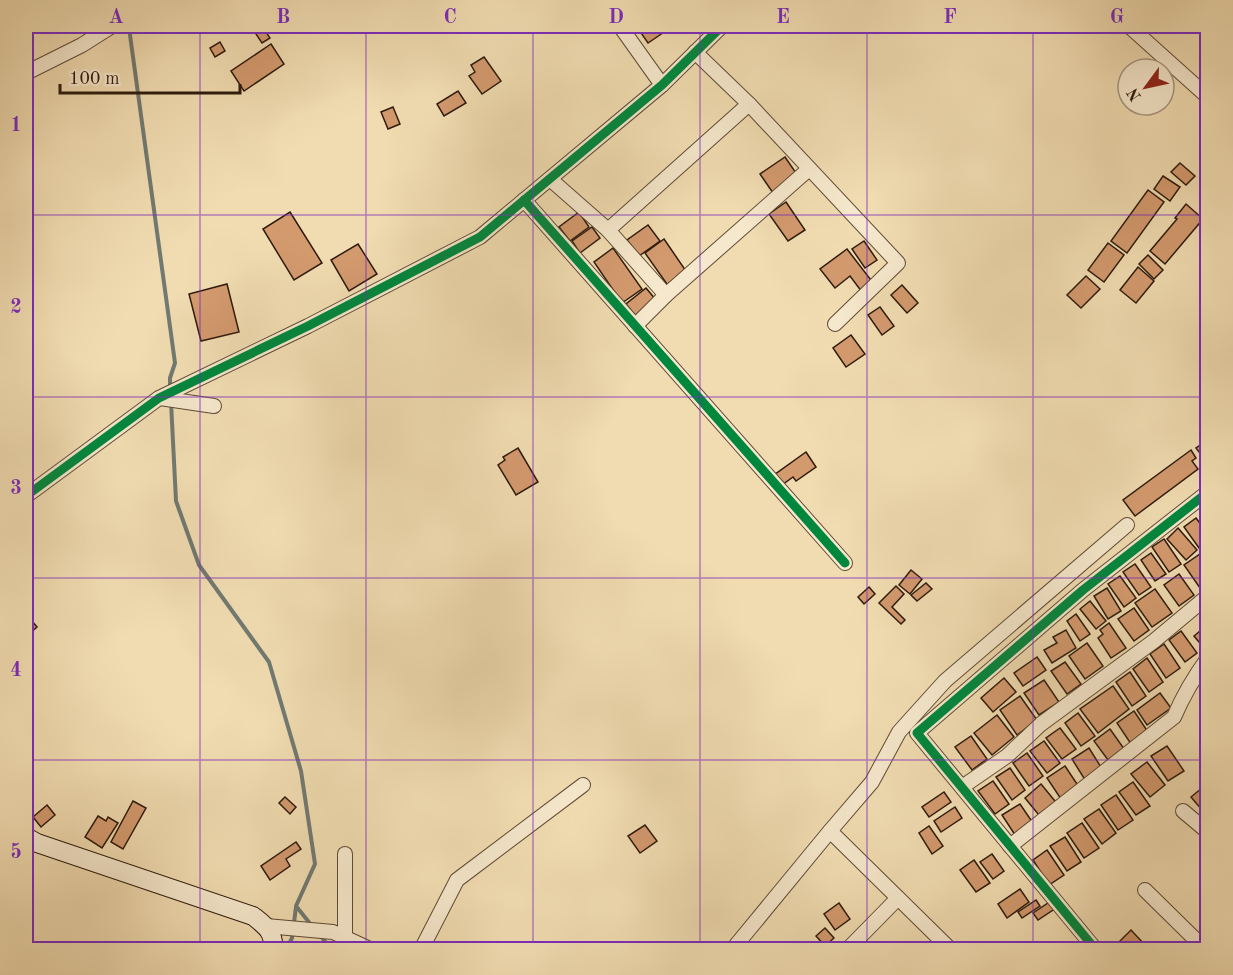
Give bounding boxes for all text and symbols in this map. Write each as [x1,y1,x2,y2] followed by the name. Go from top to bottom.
[108,8,124,28] text: A
[276,8,290,28] text: B
[443,8,457,28] text: C
[608,8,624,28] text: D
[776,8,790,28] text: E
[943,8,957,28] text: F
[1110,8,1124,28] text: G
[60,57,240,95] scale bar
[1116,57,1176,117] north arrow
[69,70,120,88] text: 100 m
[1125,84,1145,104] text: N
[10,116,22,136] text: 1
[10,298,22,318] text: 2
[10,479,22,499] text: 3
[10,661,22,681] text: 4
[10,842,22,863] text: 5

